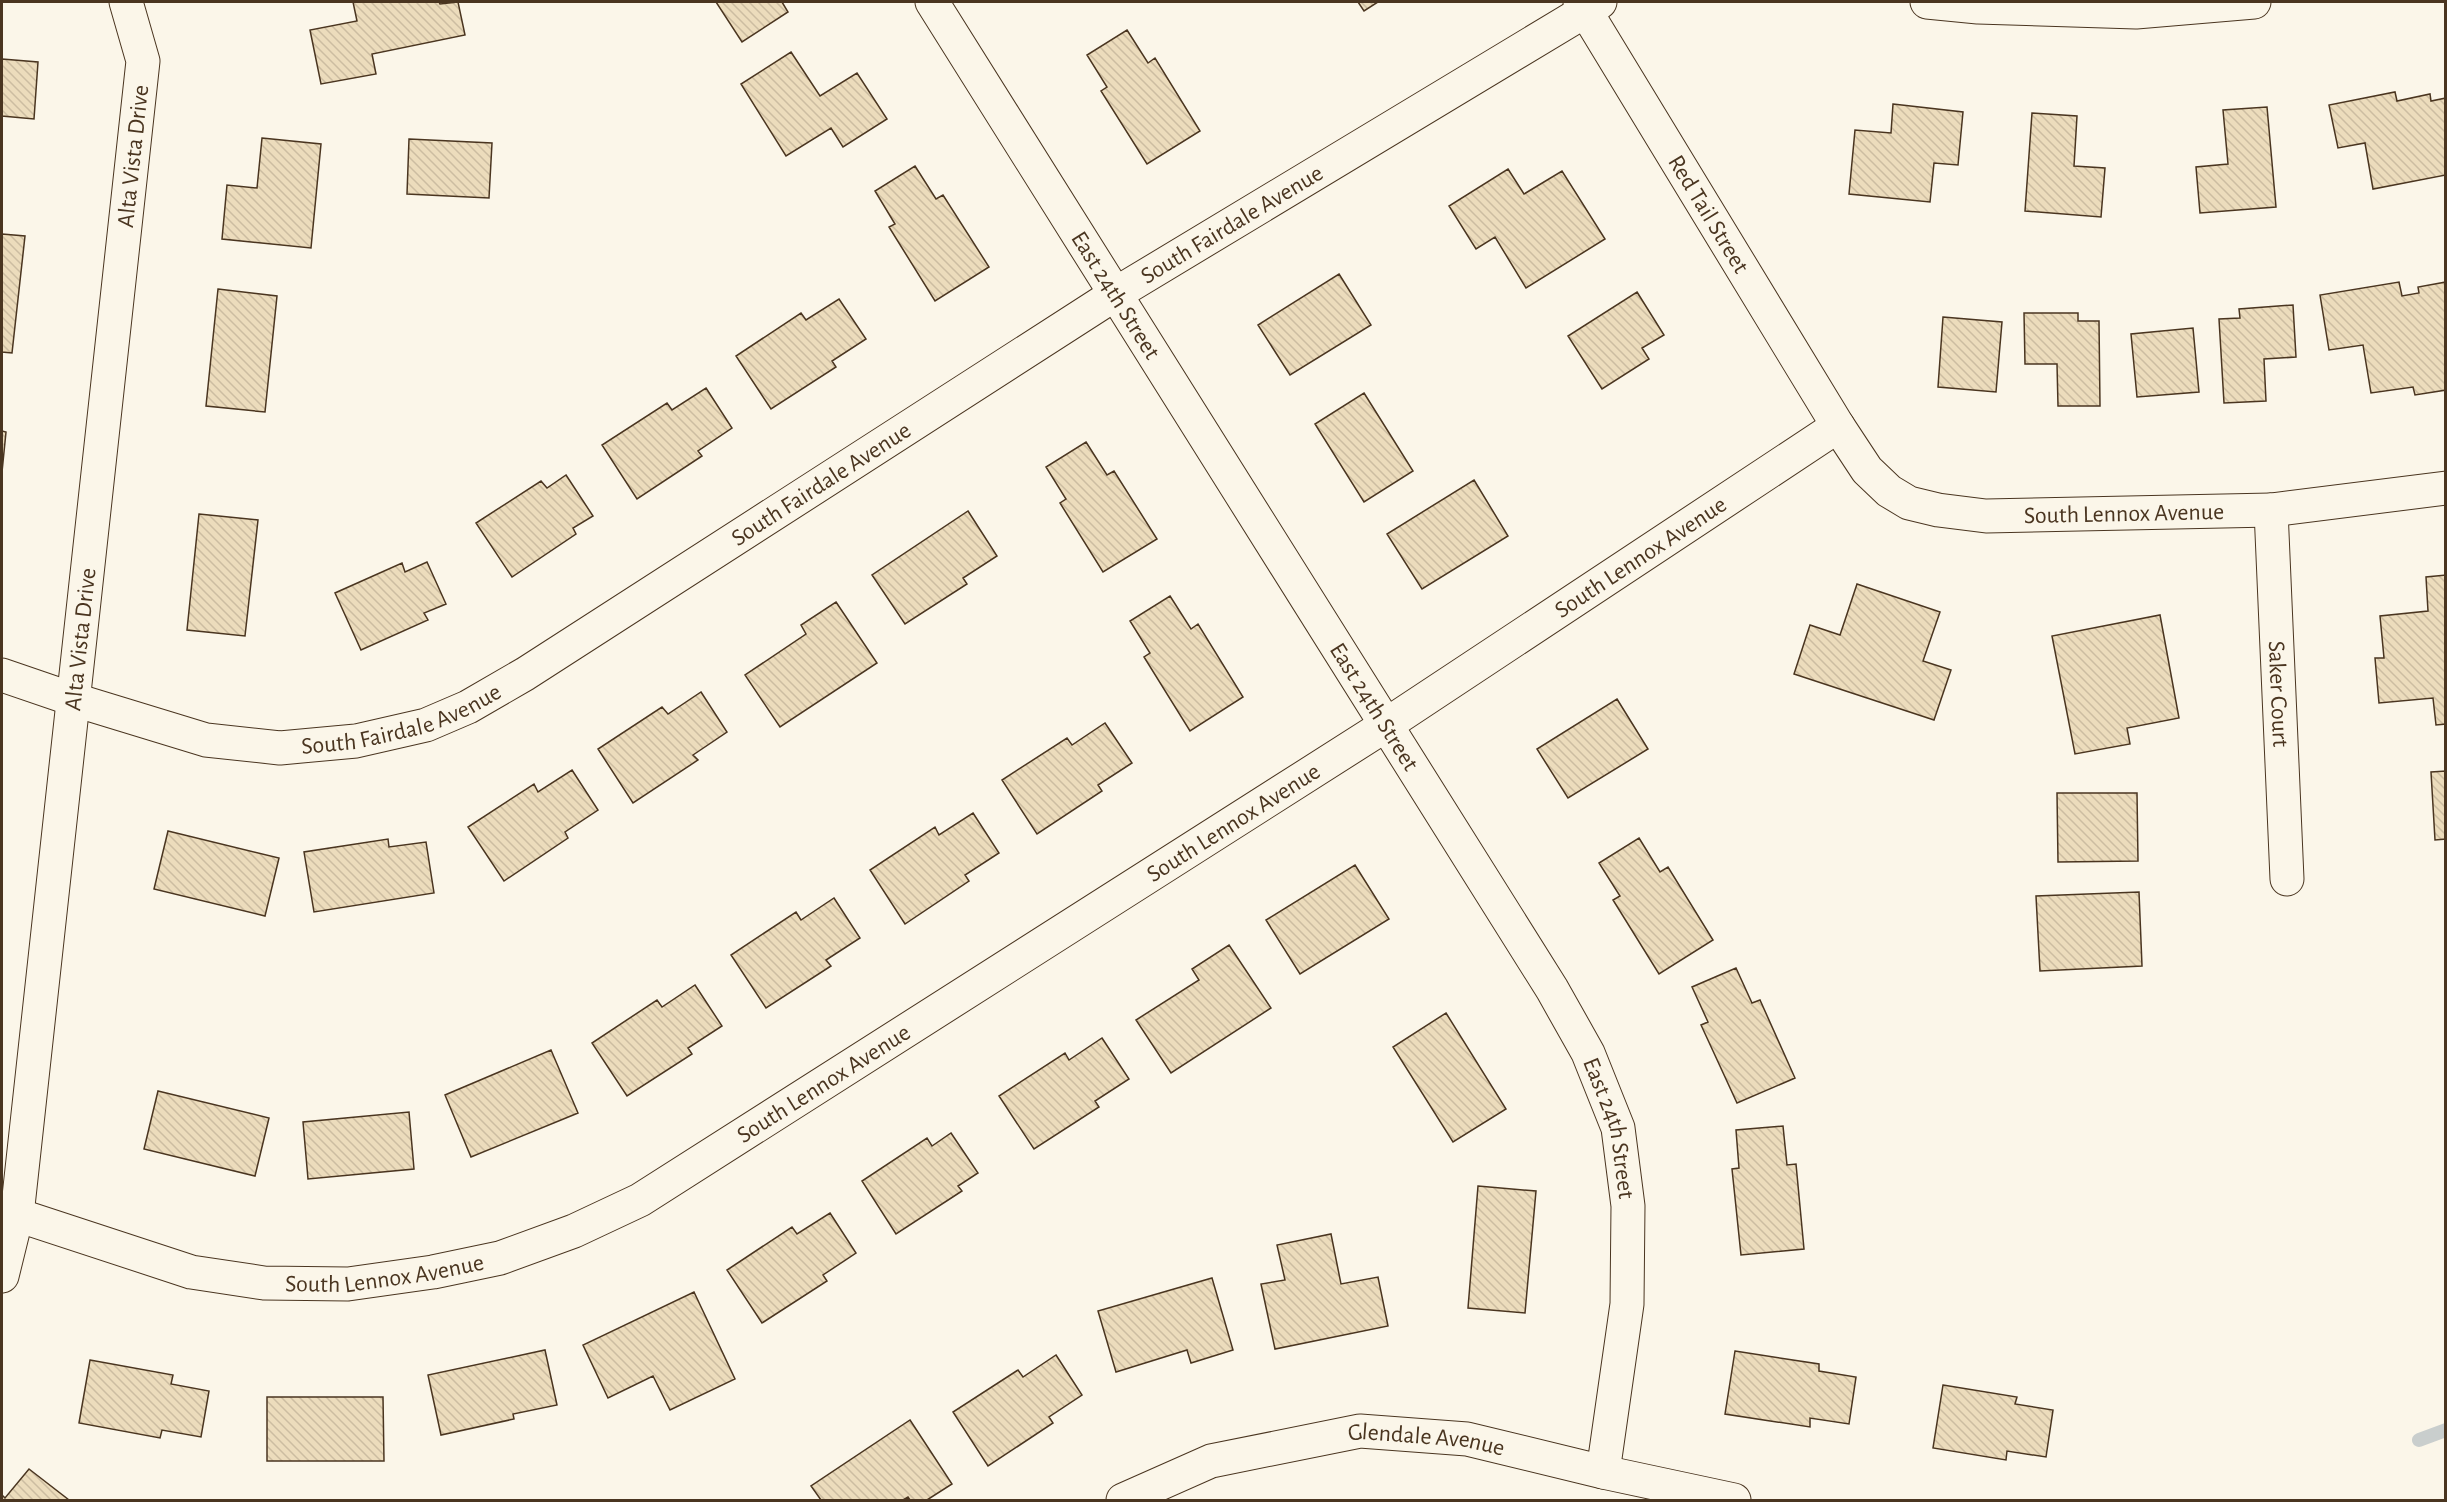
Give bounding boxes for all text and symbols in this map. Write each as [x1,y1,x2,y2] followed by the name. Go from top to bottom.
[114,84,153,229] street label: Alta Vista Drive
[1663,151,1753,278] street label: Red Tail Street
[1137,161,1327,289] street label: South Fairdale Avenue
[1066,227,1164,364] street label: East 24th Street
[727,418,915,551] street label: South Fairdale Avenue
[1551,492,1731,623] street label: South Lennox Avenue
[2024,500,2224,528] street label: South Lennox Avenue
[61,567,101,712] street label: Alta Vista Drive
[1325,639,1423,775] street label: East 24th Street
[2264,640,2292,748] street label: Saker Court
[300,680,505,759] street label: South Fairdale Avenue
[1143,759,1325,887] street label: South Lennox Avenue
[733,1020,915,1148] street label: South Lennox Avenue
[1578,1055,1638,1201] street label: East 24th Street
[285,1251,486,1297] street label: South Lennox Avenue
[1346,1420,1507,1461] street label: Glendale Avenue

